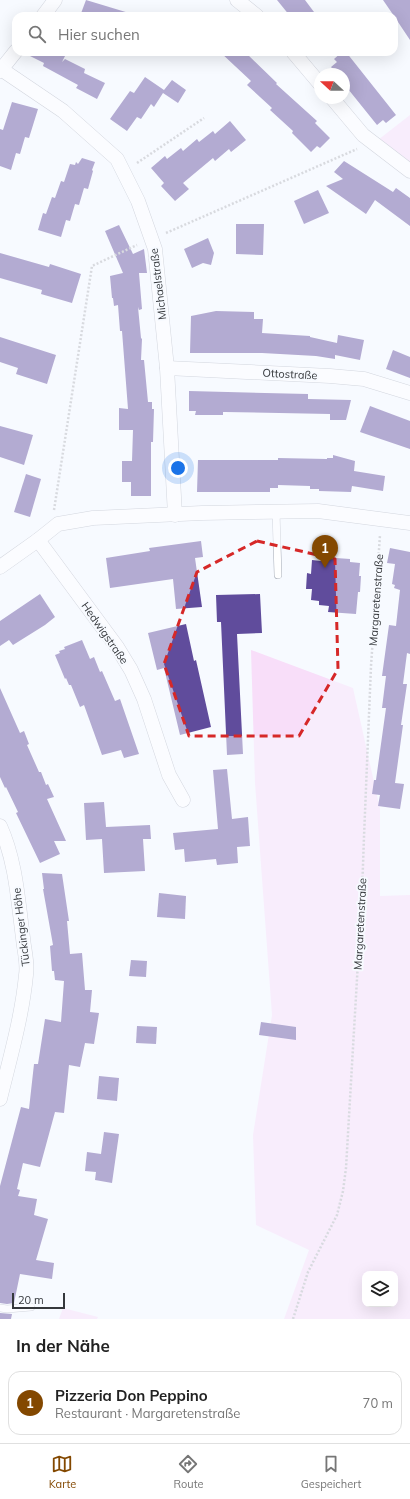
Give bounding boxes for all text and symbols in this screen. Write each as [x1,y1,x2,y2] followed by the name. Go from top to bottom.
[12,12,398,56] search box
[26,23,48,45] icon: search
[58,25,140,44] text: Hier suchen
[314,68,350,104] north arrow
[147,247,169,321] street label: Michaelstraße
[262,366,318,382] street label: Ottostraße
[168,458,188,478] your location
[312,535,338,568] pin: 1
[366,554,386,646] street label: Margaretenstraße
[78,599,132,667] street label: Hedwigstraße
[351,878,369,970] street label: Margaretenstraße
[9,887,33,967] street label: Tückinger Höhe
[362,1271,398,1307] map controls
[362,1271,398,1307] button: layers
[12,1291,65,1310] scale bar
[18,1293,44,1307] text: 20 m
[16,1335,110,1356] text: In der Nähe
[55,1386,208,1405] text: Pizzeria Don Peppino
[26,1395,34,1411] text: 1
[363,1395,393,1411] text: 70 m
[55,1405,240,1421] text: Restaurant · Margaretenstraße
[49,1453,76,1491] tab: Karte
[174,1453,203,1491] tab: Route
[301,1453,361,1491] tab: Gespeichert

